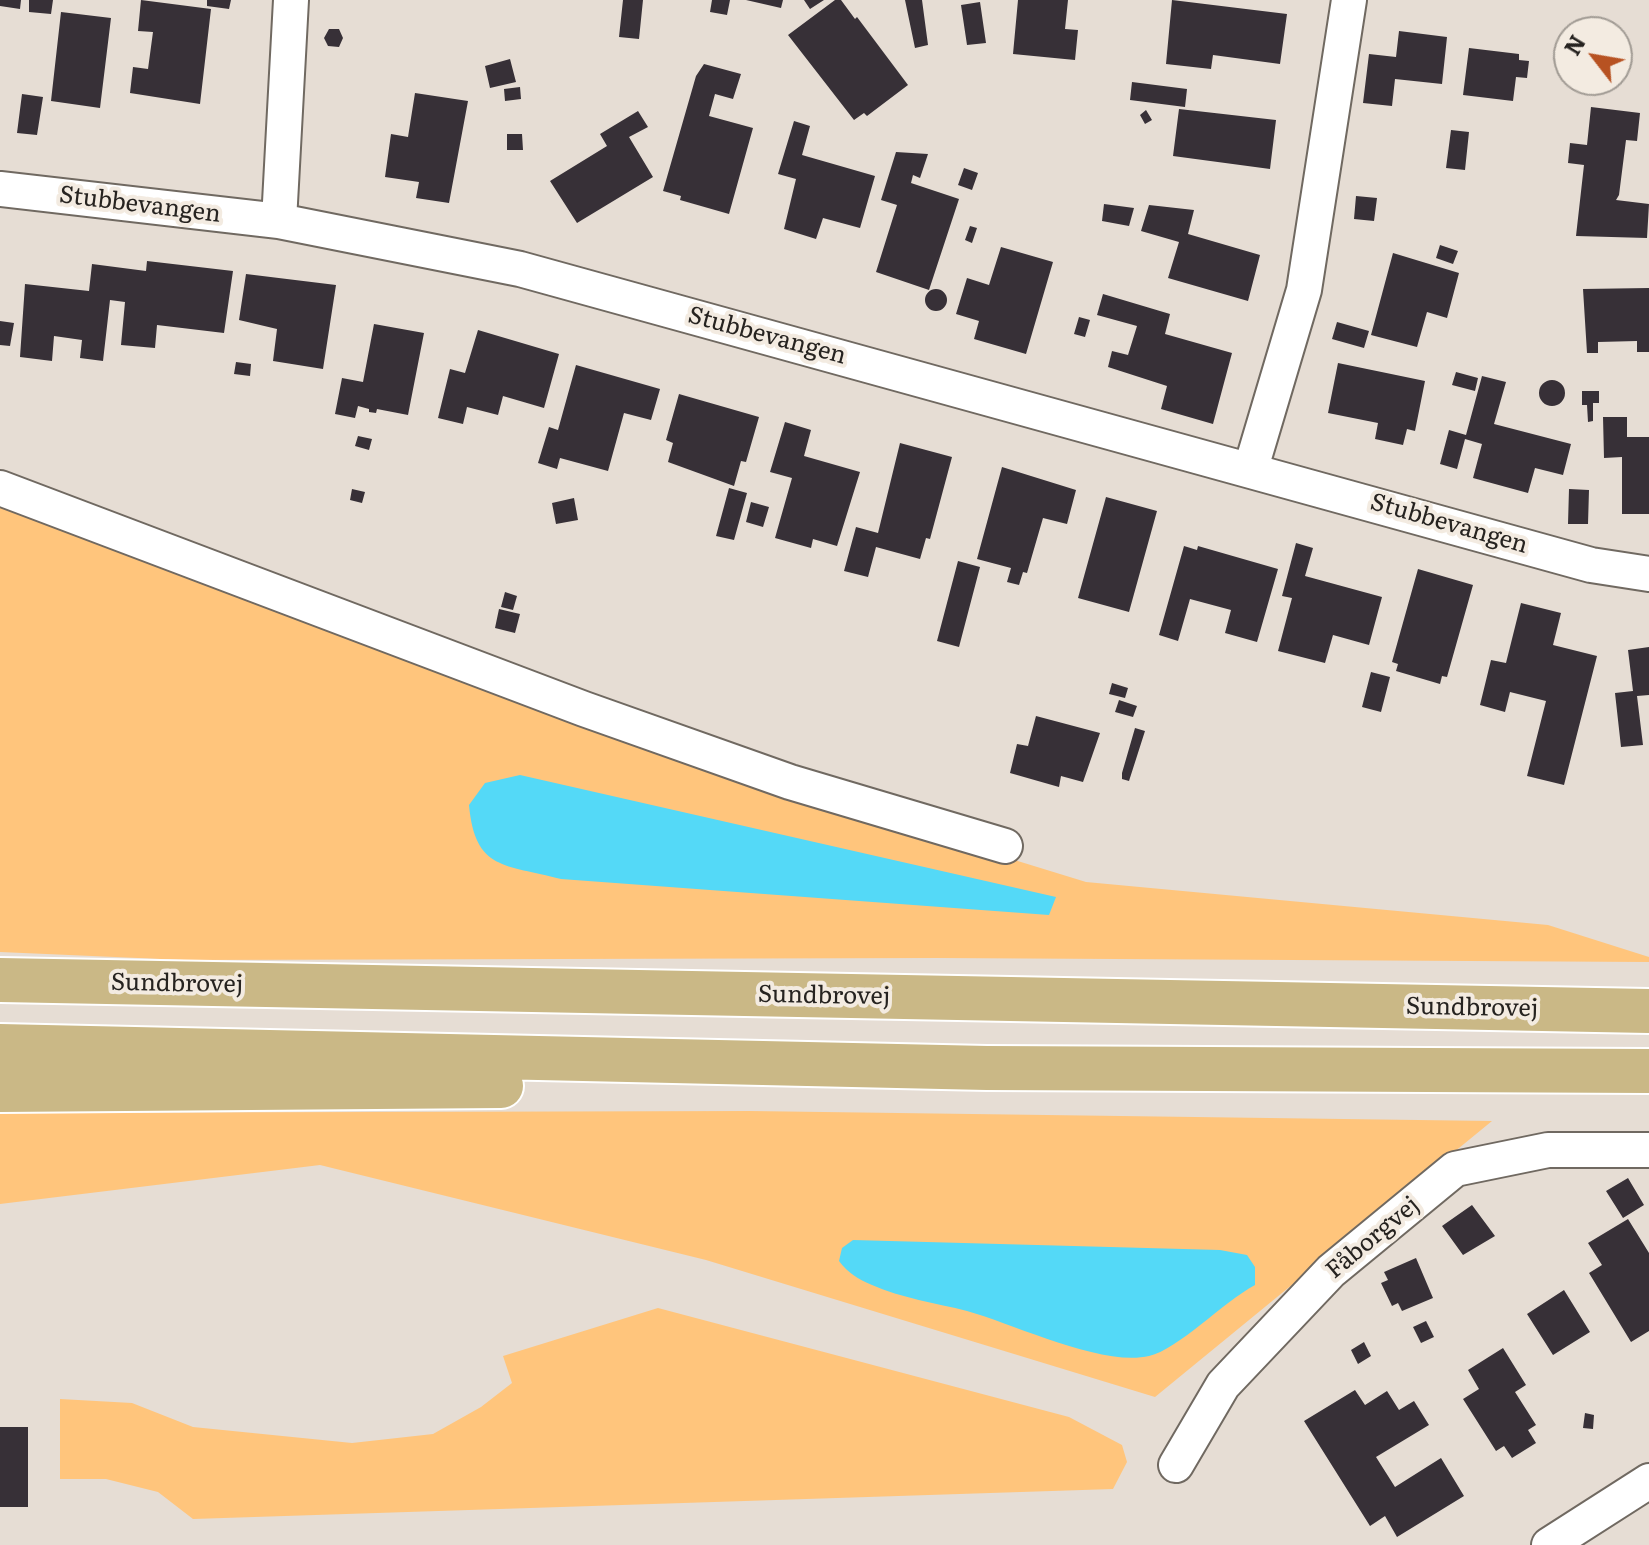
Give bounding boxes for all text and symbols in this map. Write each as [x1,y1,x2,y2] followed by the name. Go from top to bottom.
[1553,16,1633,96] north arrow
[1555,28,1593,61] text: N
[58,181,222,229] street label: Stubbevangen
[685,301,849,371] street label: Stubbevangen
[1367,488,1531,560] street label: Stubbevangen
[111,968,243,1000] street label: Sundbrovej
[758,980,890,1012] street label: Sundbrovej
[1406,992,1538,1024] street label: Sundbrovej
[1321,1191,1425,1285] street label: Fåborgvej

